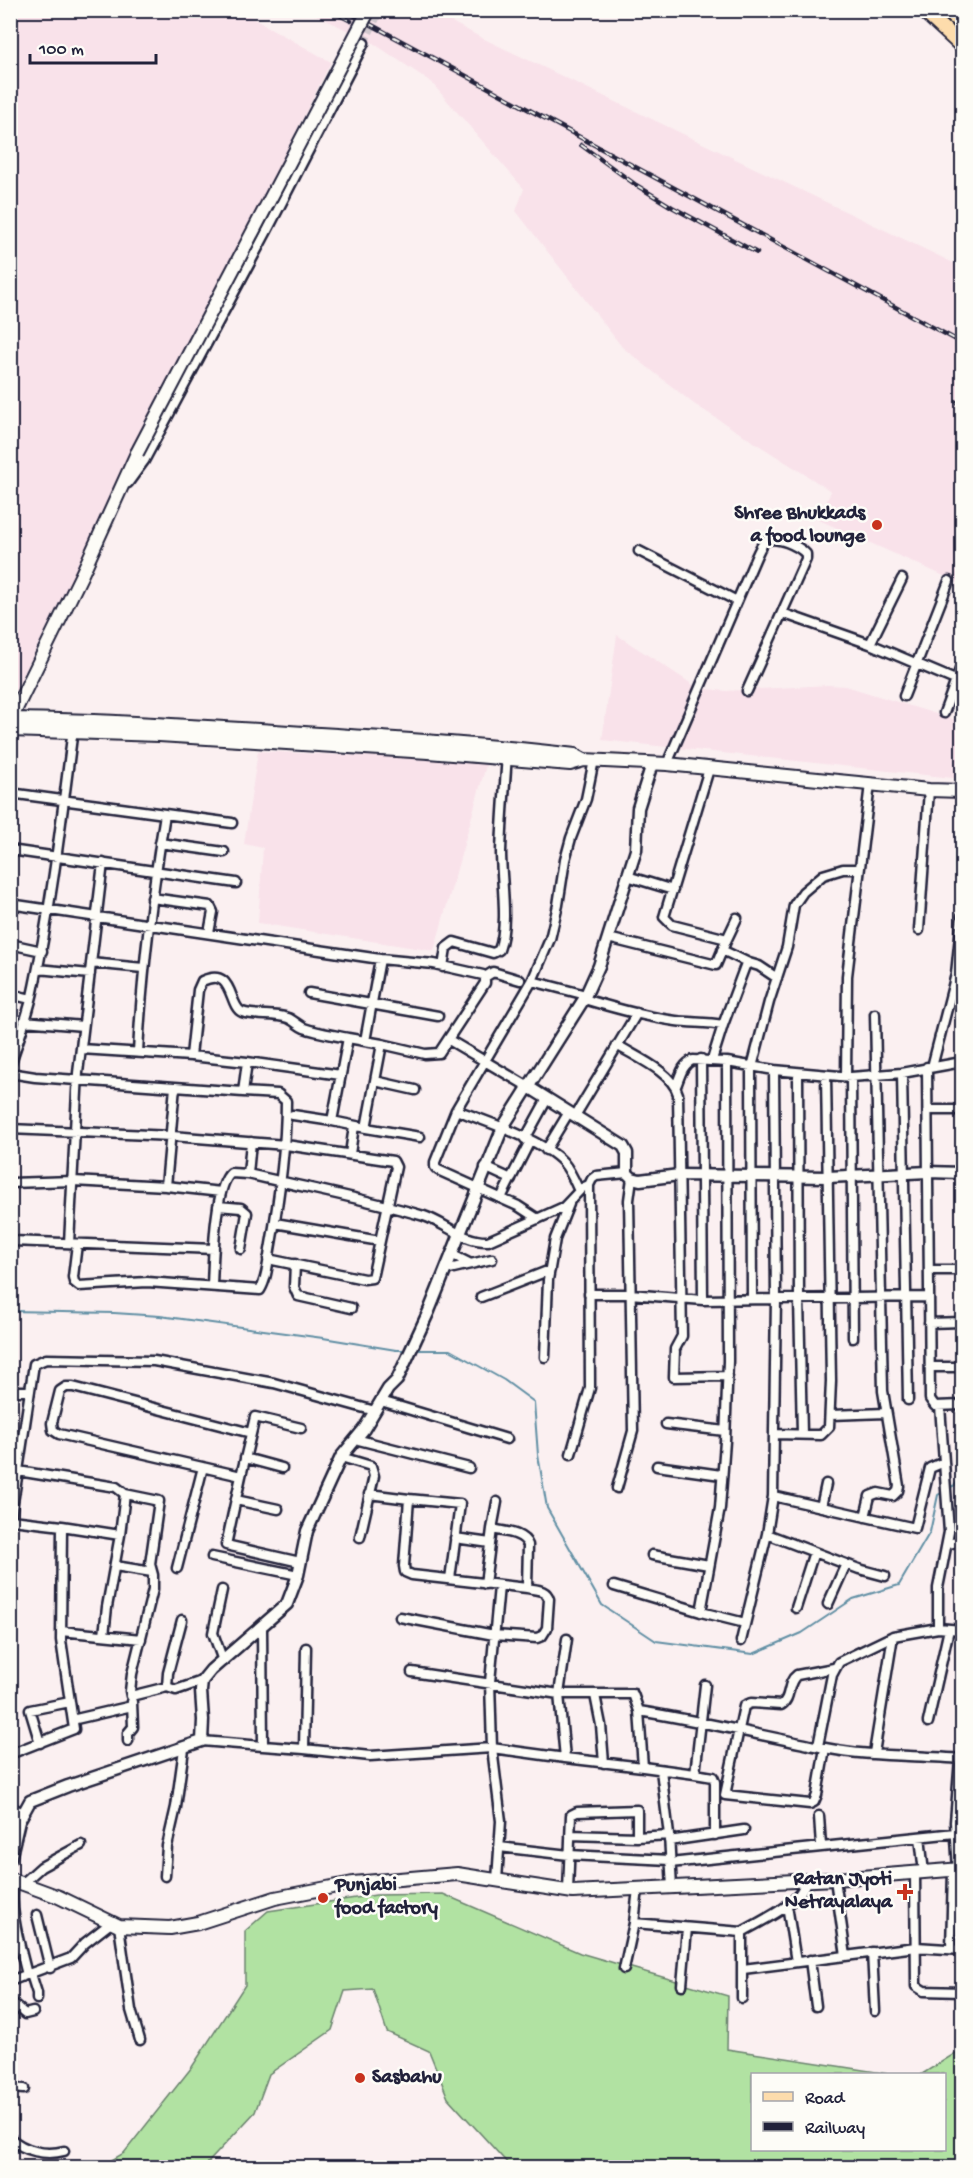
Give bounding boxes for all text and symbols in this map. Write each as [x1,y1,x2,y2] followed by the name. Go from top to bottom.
[30,27,156,65] scale bar
[38,40,84,61] text: 100 m
[734,503,867,549] place label: Shree Bhukkads a food lounge
[870,518,884,532] marker: Shree Bhukkads a food lounge
[785,1869,893,1915] place label: Ratan Jyoti Netrayalaya
[334,1875,438,1921] place label: Punjabi food factory
[896,1883,914,1901] marker: Ratan Jyoti Netrayalaya
[316,1891,330,1905] marker: Punjabi food factory
[372,2067,442,2090] place label: Sasbahu
[353,2071,367,2085] marker: Sasbahu
[751,2073,946,2151] legend
[805,2089,846,2110] text: Road
[805,2119,865,2140] text: Railway

